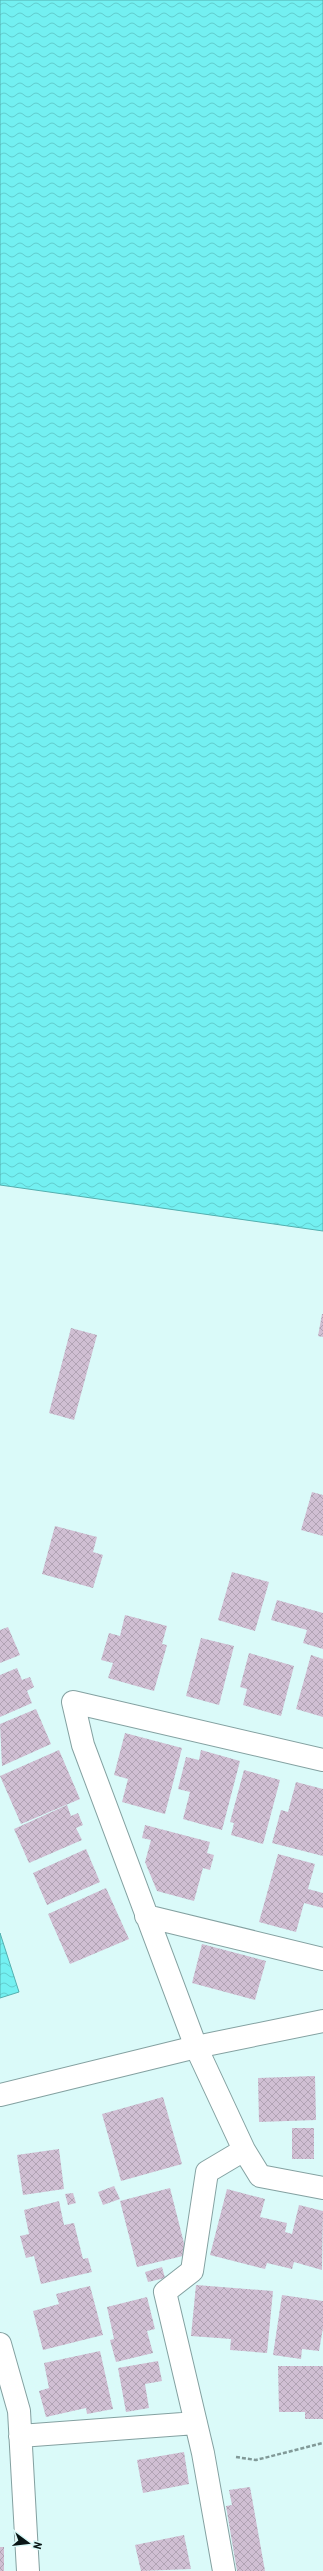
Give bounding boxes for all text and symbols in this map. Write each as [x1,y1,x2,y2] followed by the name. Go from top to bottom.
[8,2523,48,2563] north arrow
[30,2541,44,2551] text: N

